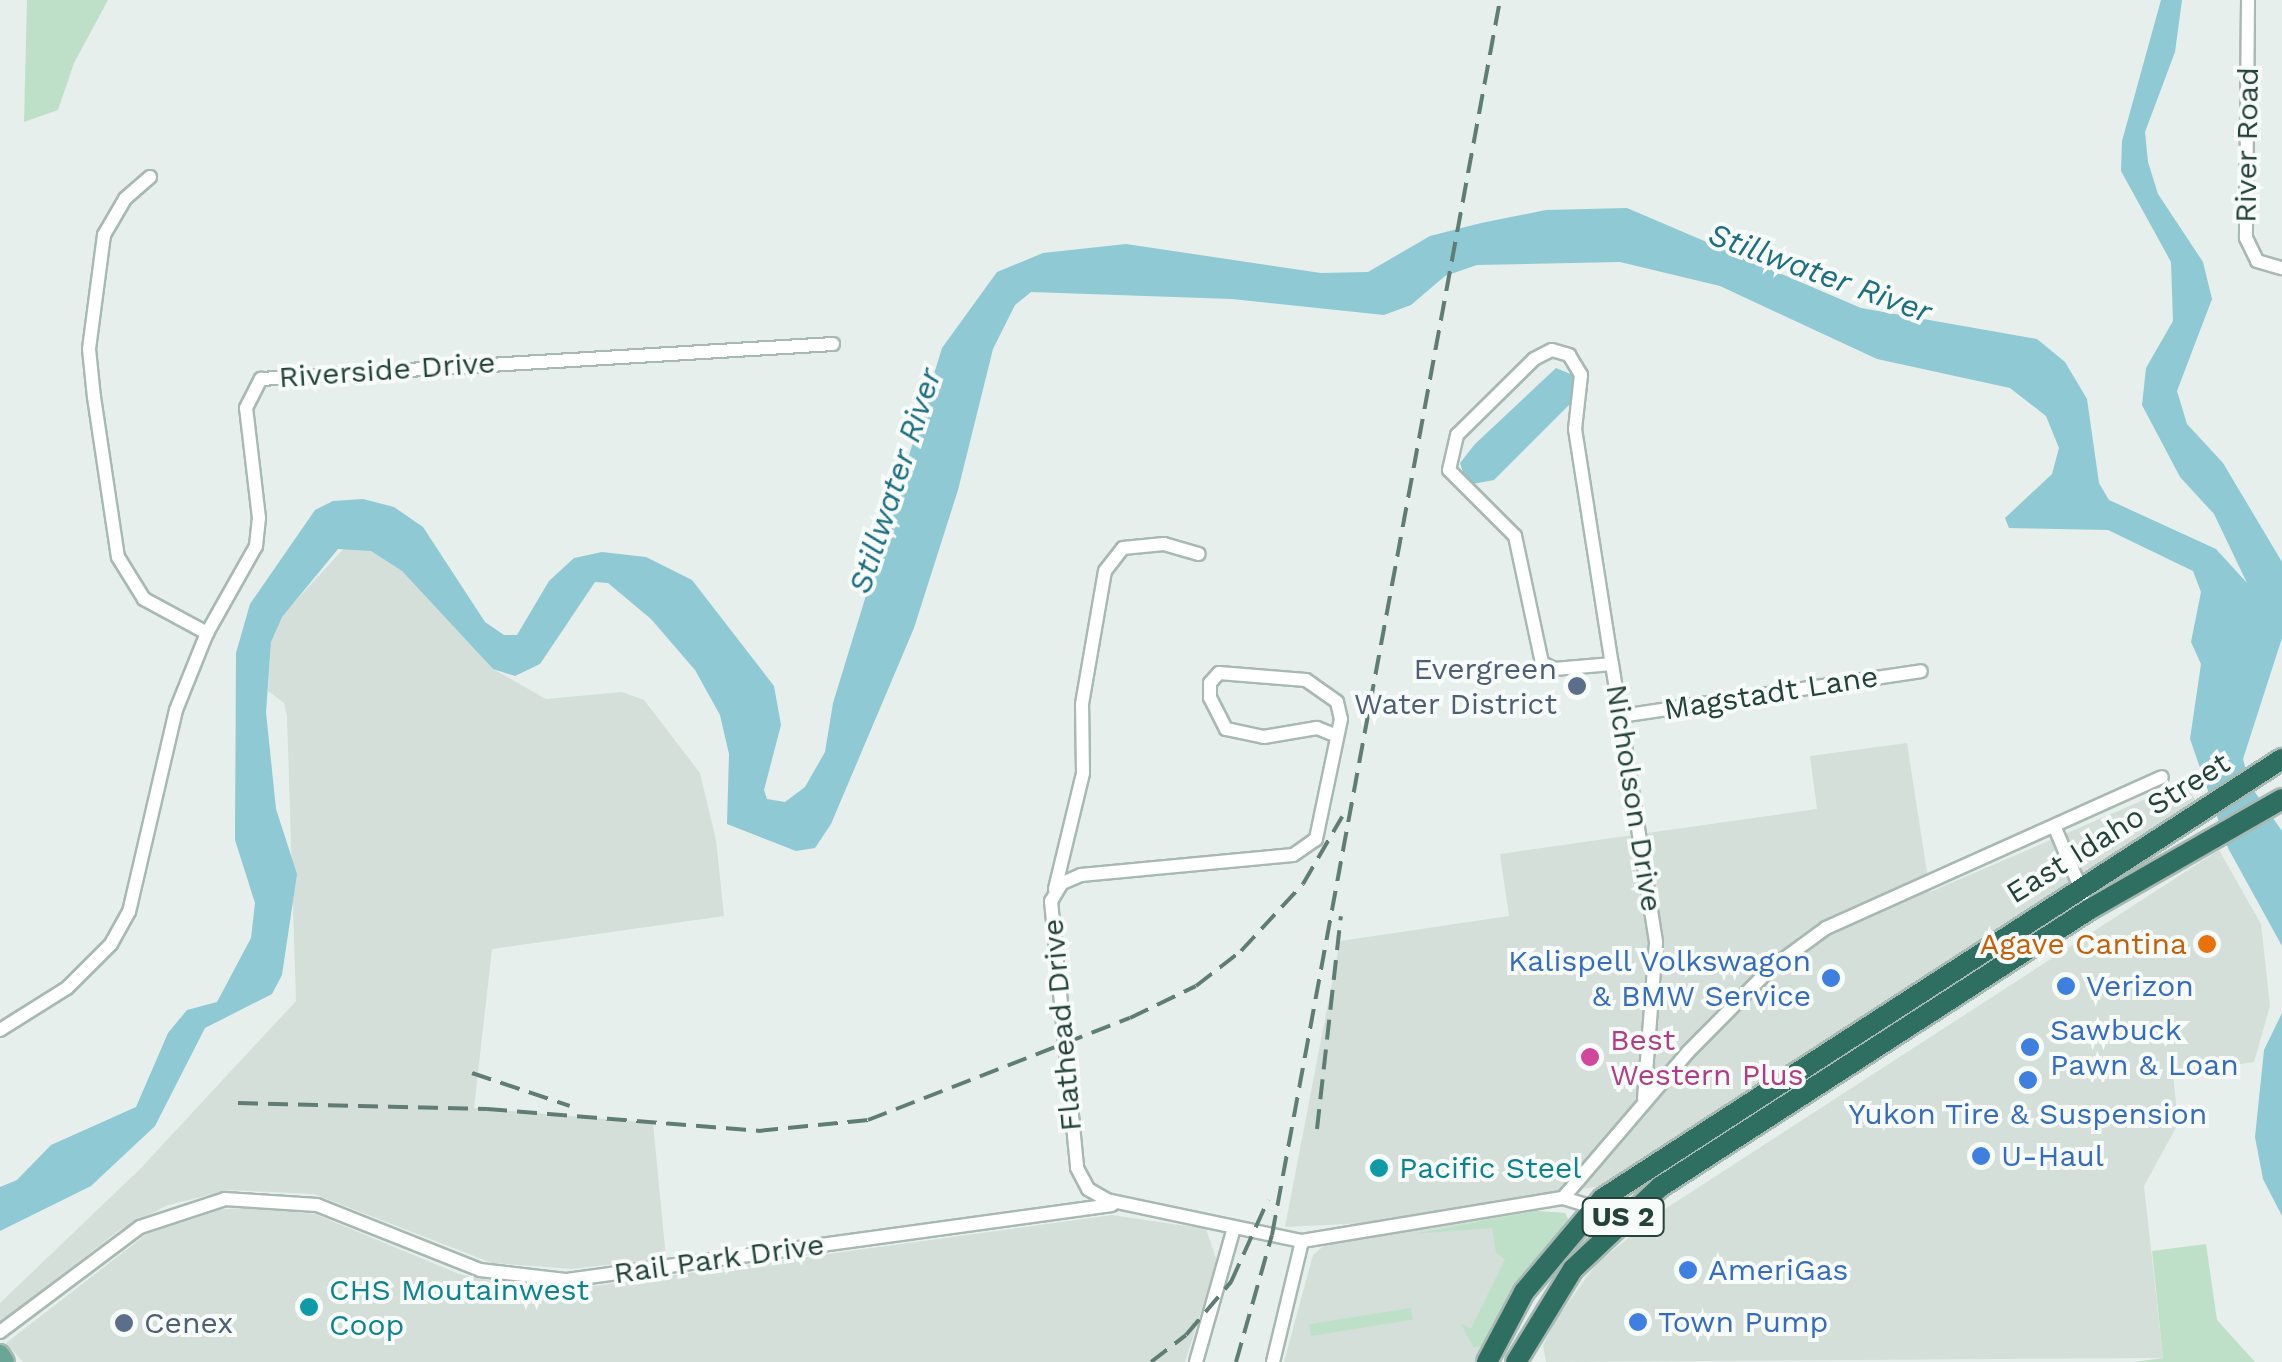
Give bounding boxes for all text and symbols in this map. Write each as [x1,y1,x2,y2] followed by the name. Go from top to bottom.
[2228,67,2266,223] street label: River Road
[1703,215,1937,331] water label: Stillwater River
[277,344,497,396] street label: Riverside Drive
[840,363,950,599] water label: Stillwater River
[1353,651,1557,722] place label: Evergreen Water District
[1661,658,1881,728] street label: Magstadt Lane
[1566,675,1588,697] marker: Evergreen Water District
[1598,682,1670,914] street label: Nicholson Drive
[2000,745,2236,911] street label: East Idaho Street
[1035,917,1089,1133] street label: Flathead Drive
[1980,926,2187,962] place label: Agave Cantina
[2196,933,2218,955] marker: Agave Cantina
[1506,943,1811,1014] place label: Kalispell Volkswagon & BMW Service
[1820,967,1842,989] marker: Kalispell Volkswagon & BMW Service
[2086,968,2194,1004] place label: Verizon
[2055,975,2077,997] marker: Verizon
[2050,1012,2239,1082] place label: Sawbuck Pawn & Loan
[1610,1022,1804,1092] place label: Best Western Plus
[2019,1036,2041,1058] marker: Sawbuck Pawn & Loan
[1579,1046,1601,1068] marker: Best Western Plus
[2017,1069,2039,1091] marker: Yukon Tire & Suspension
[1848,1096,2208,1132] place label: Yukon Tire & Suspension
[2001,1138,2104,1174] place label: U-Haul
[1970,1145,1992,1167] marker: U-Haul
[1399,1150,1581,1186] place label: Pacific Steel
[1368,1157,1390,1179] marker: Pacific Steel
[1580,1194,1666,1240] road number: US 2
[611,1226,827,1292] street label: Rail Park Drive
[1708,1252,1848,1288] place label: AmeriGas
[1677,1259,1699,1281] marker: AmeriGas
[329,1272,589,1342] place label: CHS Moutainwest Coop
[298,1296,320,1318] marker: CHS Moutainwest Coop
[1658,1304,1828,1340] place label: Town Pump
[144,1305,233,1341] place label: Cenex
[1627,1311,1649,1333] marker: Town Pump
[113,1312,135,1334] marker: Cenex

